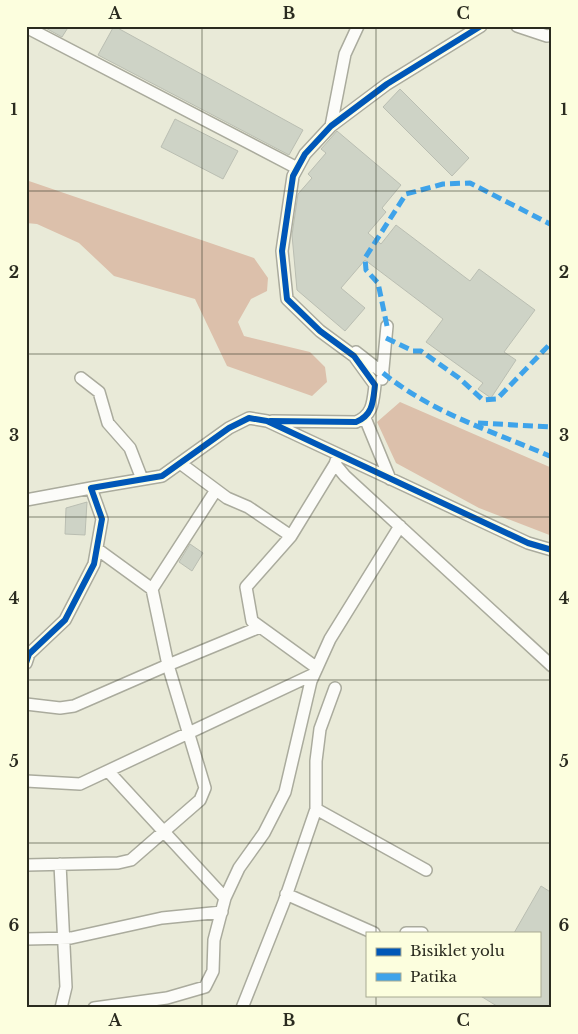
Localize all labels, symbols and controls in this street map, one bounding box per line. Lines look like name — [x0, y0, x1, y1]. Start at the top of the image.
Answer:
text: A — [108, 3, 123, 23]
text: B — [283, 3, 296, 23]
text: C — [456, 3, 470, 23]
text: 1 — [11, 99, 18, 119]
text: 1 — [561, 99, 568, 119]
text: 2 — [9, 262, 19, 282]
text: 2 — [559, 262, 569, 282]
text: 3 — [9, 425, 19, 445]
text: 3 — [559, 425, 569, 445]
text: 4 — [9, 588, 19, 608]
text: 4 — [559, 588, 569, 608]
text: 5 — [9, 751, 19, 771]
text: 5 — [559, 751, 569, 771]
text: 6 — [9, 915, 20, 935]
text: 6 — [559, 915, 570, 935]
legend — [366, 932, 540, 996]
text: Bisiklet yolu — [410, 941, 505, 960]
text: Patika — [410, 967, 457, 986]
text: A — [108, 1010, 123, 1030]
text: B — [283, 1010, 296, 1030]
text: C — [456, 1010, 470, 1030]

